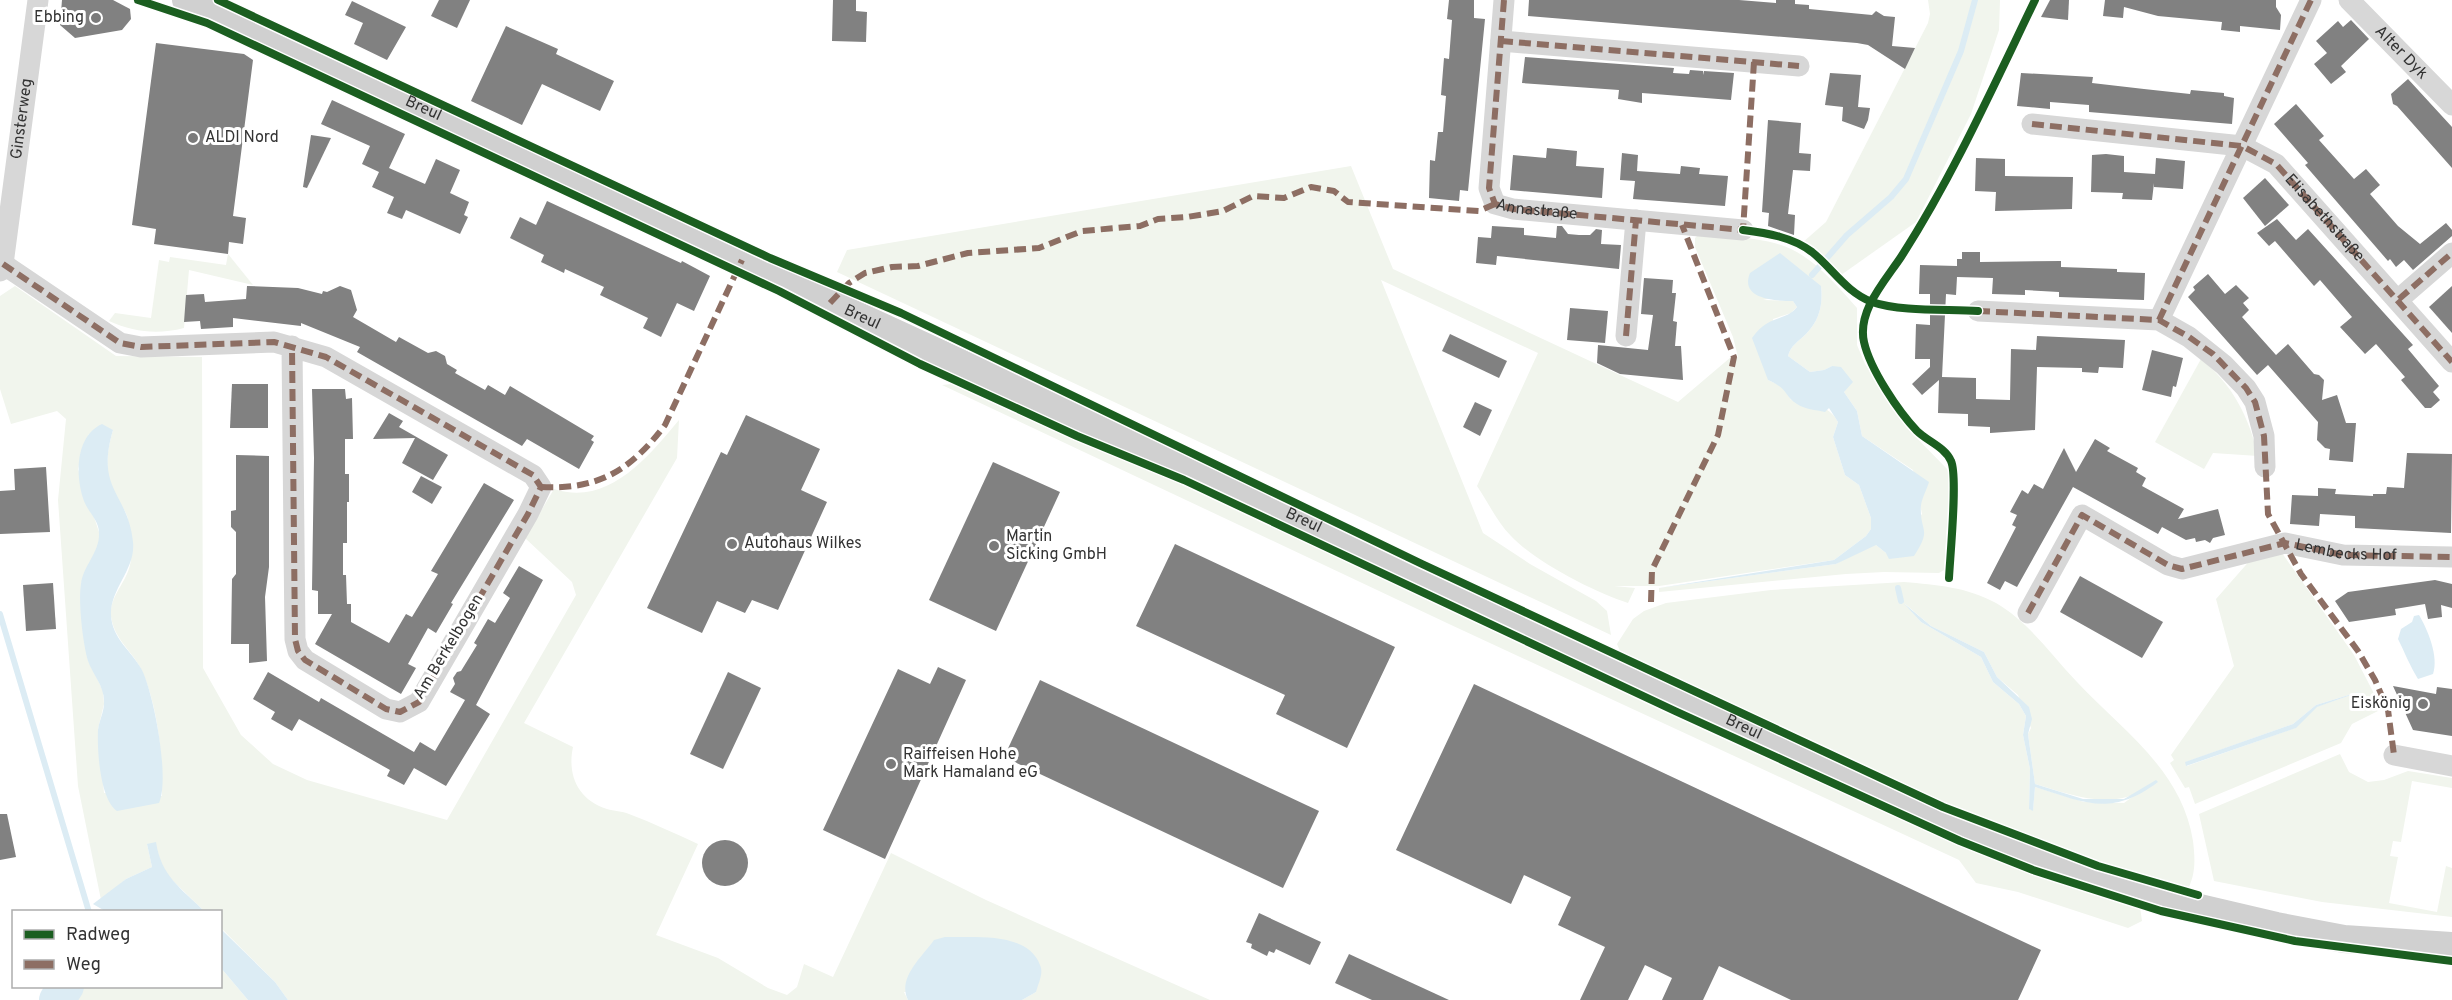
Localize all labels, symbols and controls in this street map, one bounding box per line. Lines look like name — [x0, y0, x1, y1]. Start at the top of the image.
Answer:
place label: Ebbing — [34, 8, 84, 28]
marker: Ebbing — [89, 11, 103, 25]
street label: Alter Dyk — [2370, 22, 2432, 84]
street label: Ginsterweg — [7, 77, 38, 161]
street label: Breul — [402, 92, 445, 126]
place label: ALDI Nord — [205, 128, 279, 148]
marker: ALDI Nord — [186, 131, 200, 145]
street label: Elisabethstraße — [2280, 170, 2368, 266]
street label: Annastraße — [1494, 195, 1578, 225]
street label: Breul — [841, 301, 884, 335]
street label: Breul — [1282, 504, 1325, 538]
place label: Martin Sicking GmbH — [1006, 527, 1107, 565]
place label: Autohaus Wilkes — [744, 534, 862, 554]
street label: Lembecks Hof — [2293, 535, 2398, 566]
marker: Autohaus Wilkes — [725, 537, 739, 551]
marker: Martin Sicking GmbH — [987, 539, 1001, 553]
street label: Am Berkelbogen — [410, 591, 488, 703]
place label: Eiskönig — [2351, 694, 2411, 714]
marker: Eiskönig — [2416, 697, 2430, 711]
street label: Breul — [1722, 710, 1765, 745]
place label: Raiffeisen Hohe Mark Hamaland eG — [903, 745, 1038, 783]
marker: Raiffeisen Hohe Mark Hamaland eG — [884, 757, 898, 771]
legend — [12, 910, 222, 988]
text: Radweg — [66, 924, 130, 947]
text: Weg — [66, 954, 101, 977]

